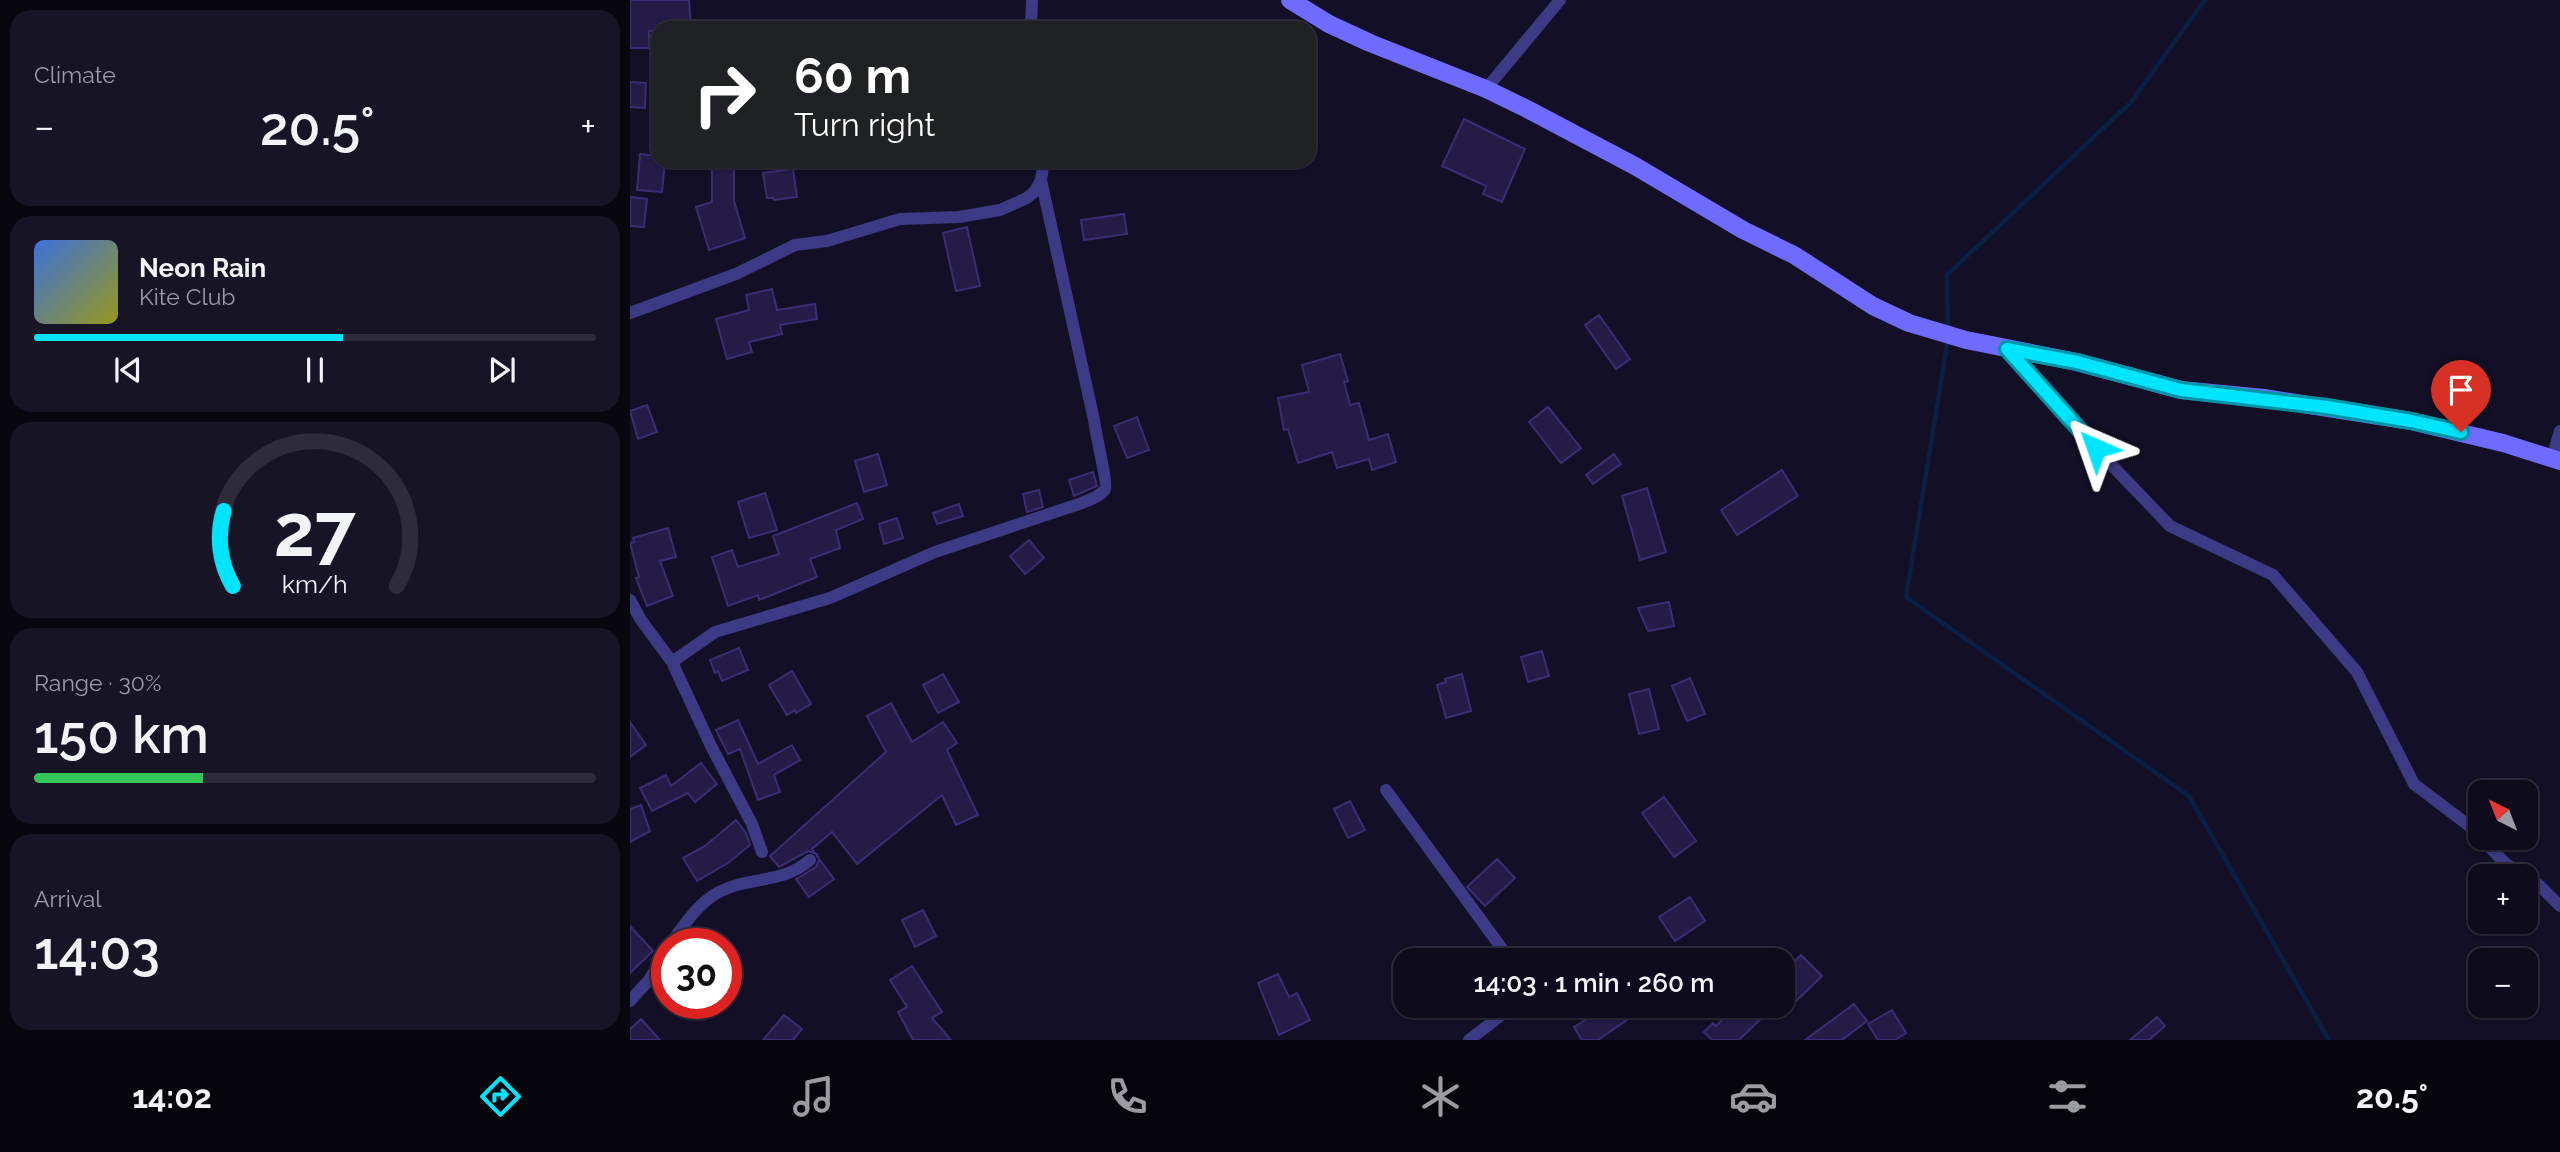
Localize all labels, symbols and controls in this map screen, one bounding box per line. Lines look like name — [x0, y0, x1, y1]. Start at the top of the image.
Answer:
text: 60 m — [794, 47, 911, 104]
icon: right — [679, 49, 770, 140]
text: Climate — [34, 61, 116, 88]
text: 20.5° — [260, 96, 375, 157]
text: − — [34, 104, 54, 149]
text: + — [580, 104, 596, 149]
text: Turn right — [794, 106, 935, 143]
text: Neon Rain — [139, 253, 266, 283]
text: Kite Club — [139, 283, 236, 310]
icon: previous — [109, 351, 147, 389]
icon: pause — [296, 351, 334, 389]
icon: next — [483, 351, 521, 389]
pin — [2431, 360, 2491, 432]
icon: arrive — [2442, 371, 2480, 409]
position arrow — [2059, 411, 2133, 485]
text: 27 — [274, 488, 356, 573]
text: km/h — [282, 569, 348, 599]
text: Range · 30% — [34, 669, 161, 696]
text: 150 km — [34, 704, 209, 765]
north arrow — [2468, 780, 2538, 850]
map controls — [2468, 780, 2538, 1018]
button: + — [2468, 864, 2538, 934]
text: Arrival — [34, 885, 101, 912]
text: 14:03 — [34, 920, 160, 981]
speed limit sign: 30 — [651, 928, 742, 1019]
button: − — [2468, 948, 2538, 1018]
text: 14:03 · 1 min · 260 m — [1474, 968, 1714, 998]
icon: directions — [476, 1072, 525, 1121]
icon: music — [789, 1072, 838, 1121]
icon: phone — [1103, 1072, 1152, 1121]
icon: climate — [1416, 1072, 1465, 1121]
icon: car — [1729, 1072, 1778, 1121]
icon: filters — [2043, 1072, 2092, 1121]
text: 14:02 — [132, 1078, 212, 1115]
text: 20.5° — [2356, 1078, 2428, 1115]

